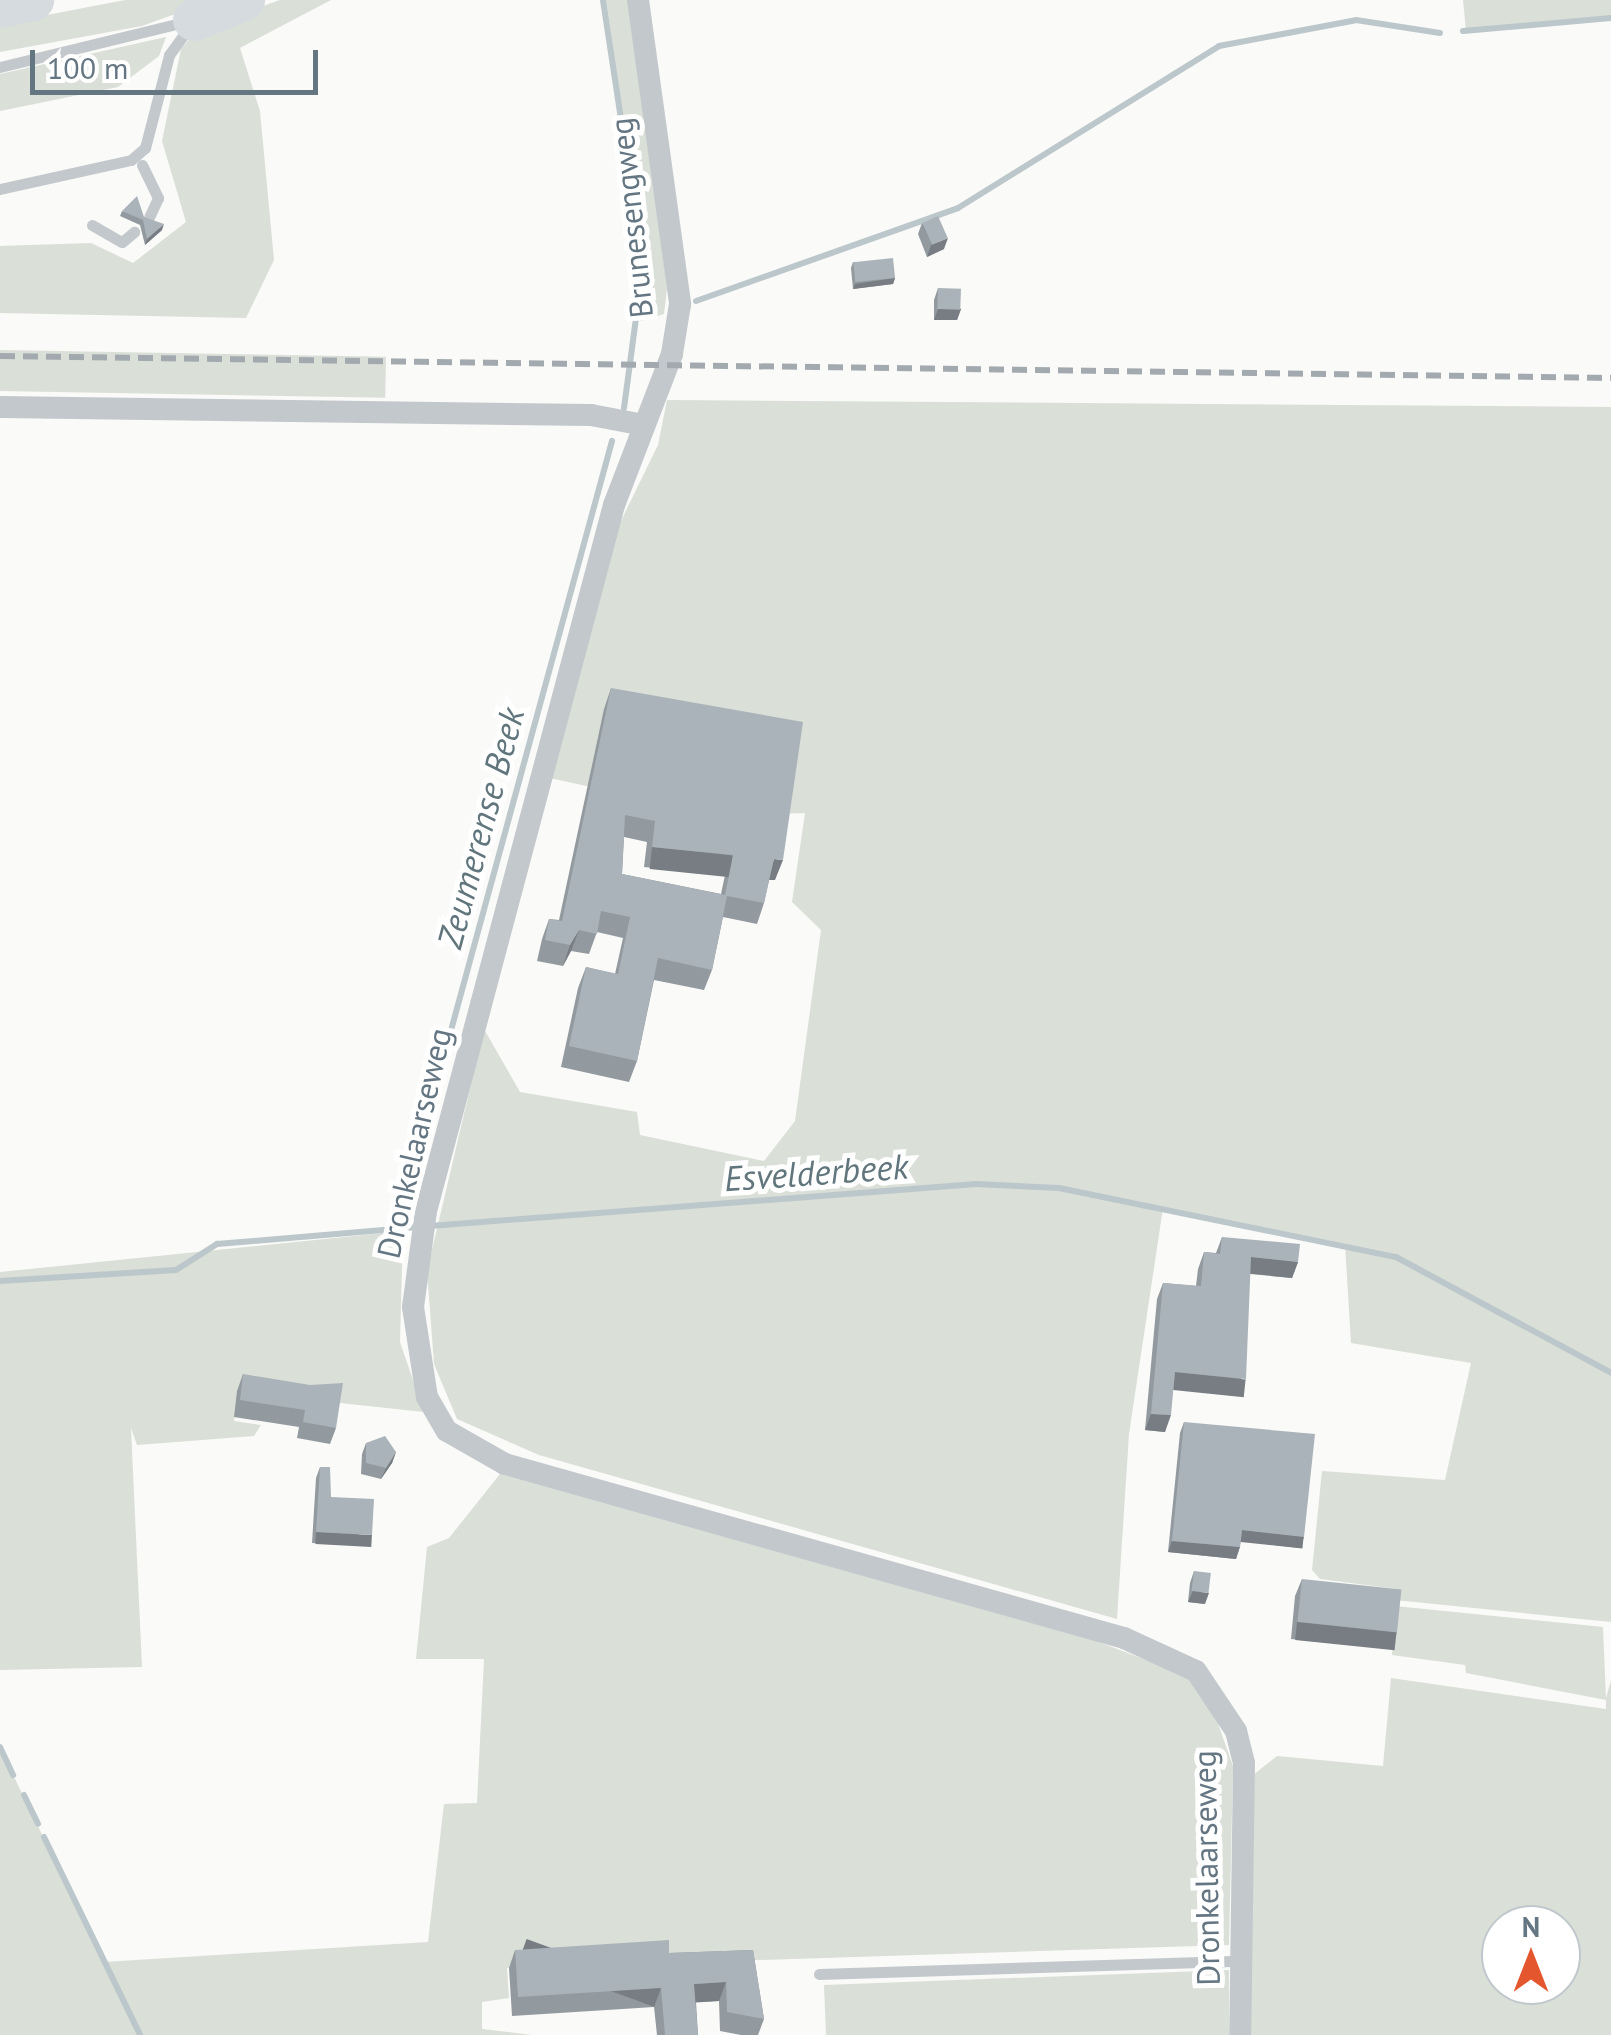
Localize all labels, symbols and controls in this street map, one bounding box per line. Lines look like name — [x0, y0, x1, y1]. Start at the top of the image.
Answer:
scale bar — [35, 30, 322, 92]
text: 100 m — [47, 48, 128, 87]
street label: Brunesengweg — [601, 116, 661, 320]
water label: Zeumerense Beek — [428, 703, 532, 953]
street label: Dronkelaarseweg — [369, 1024, 459, 1262]
water label: Esvelderbeek — [723, 1145, 909, 1199]
street label: Dronkelaarseweg — [1185, 1750, 1227, 1986]
north arrow — [1481, 1905, 1581, 2005]
text: N — [1522, 1908, 1540, 1945]

